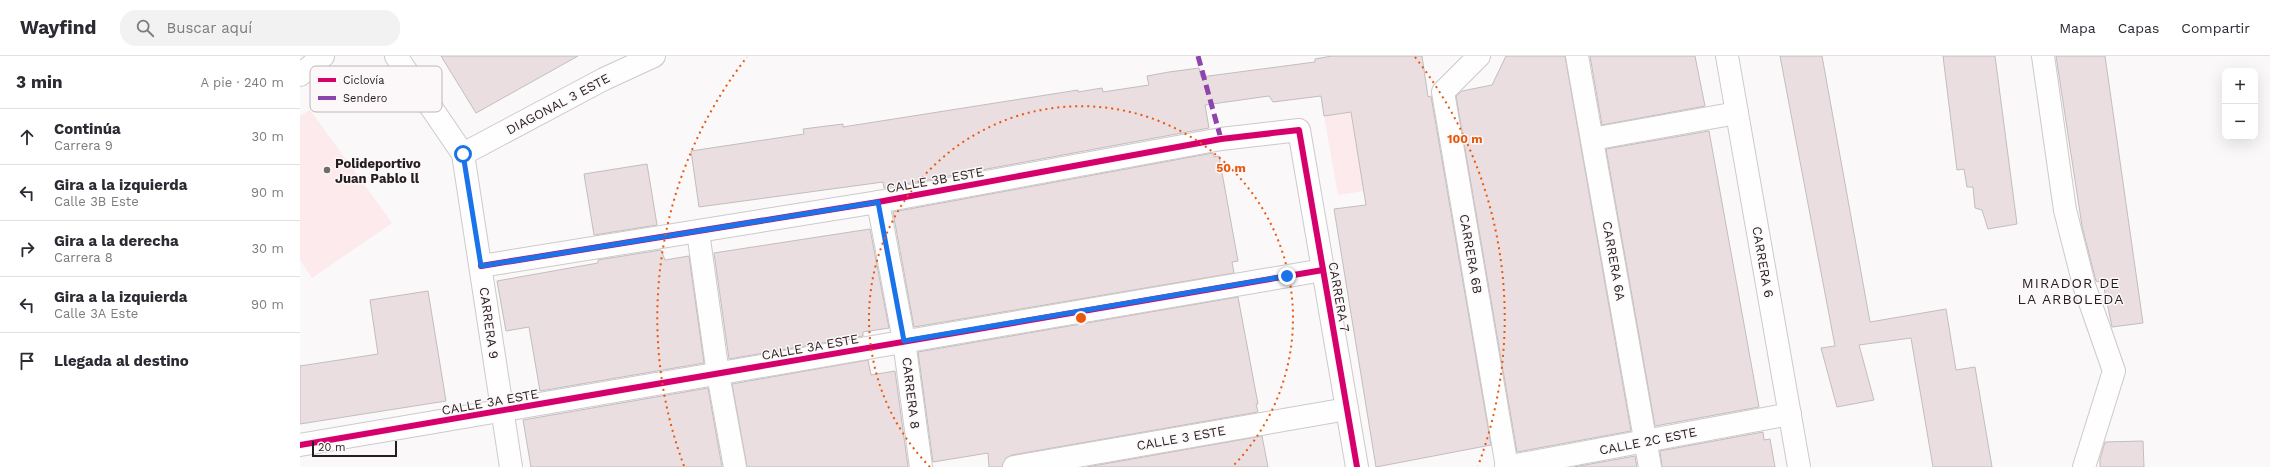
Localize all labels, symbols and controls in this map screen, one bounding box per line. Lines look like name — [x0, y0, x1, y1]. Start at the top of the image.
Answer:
search box — [120, 10, 400, 46]
text: Wayfind — [20, 16, 96, 39]
icon: search — [134, 17, 156, 39]
text: Buscar aquí — [166, 19, 252, 37]
text: Mapa — [2059, 20, 2096, 36]
text: Capas — [2118, 20, 2159, 36]
text: Compartir — [2181, 20, 2250, 36]
legend — [310, 66, 442, 112]
map controls — [2222, 68, 2258, 140]
button: + — [2222, 68, 2258, 104]
street label: DIAGONAL 3 ESTE — [504, 70, 612, 138]
text: 3 min — [16, 72, 62, 92]
text: Ciclovía — [343, 74, 384, 87]
text: A pie · 240 m — [201, 75, 284, 90]
text: Sendero — [343, 92, 387, 105]
button: − — [2222, 104, 2258, 140]
text: Continúa — [54, 120, 121, 138]
icon: ahead — [16, 126, 38, 148]
text: 30 m — [252, 129, 284, 144]
text: 100 m — [1447, 132, 1483, 146]
text: Carrera 9 — [54, 138, 113, 153]
route start — [454, 145, 472, 163]
place label: Polideportivo Juan Pablo ll — [335, 156, 421, 186]
text: 50 m — [1216, 161, 1246, 175]
street label: CALLE 3B ESTE — [885, 164, 985, 196]
marker: Polideportivo Juan Pablo ll — [322, 165, 332, 175]
text: Gira a la izquierda — [54, 176, 187, 194]
icon: left — [16, 182, 38, 204]
text: 90 m — [251, 185, 284, 200]
text: Calle 3B Este — [54, 194, 139, 209]
street label: CARRERA 6B — [1457, 213, 1485, 295]
street label: CARRERA 6A — [1600, 220, 1628, 302]
street label: CARRERA 6 — [1749, 225, 1777, 299]
text: Gira a la derecha — [54, 232, 179, 250]
icon: right — [16, 238, 38, 260]
text: 30 m — [252, 241, 284, 256]
text: Carrera 8 — [54, 250, 113, 265]
street label: CARRERA 7 — [1325, 261, 1353, 333]
route end — [1278, 267, 1296, 285]
district label: MIRADOR DE LA ARBOLEDA — [2018, 275, 2124, 307]
street label: CARRERA 9 — [477, 286, 501, 360]
text: Gira a la izquierda — [54, 288, 187, 306]
icon: left — [16, 294, 38, 316]
text: 90 m — [251, 297, 284, 312]
text: Calle 3A Este — [54, 306, 138, 321]
centre of rings — [1074, 311, 1088, 325]
street label: CALLE 3A ESTE — [760, 331, 860, 363]
icon: arrive — [16, 350, 38, 372]
text: Llegada al destino — [54, 352, 189, 370]
street label: CARRERA 8 — [899, 356, 923, 430]
street label: CALLE 3A ESTE — [440, 386, 540, 418]
street label: CALLE 3 ESTE — [1135, 423, 1227, 453]
street label: CALLE 2C ESTE — [1598, 424, 1698, 458]
scale bar — [312, 439, 397, 458]
text: 20 m — [318, 441, 346, 454]

